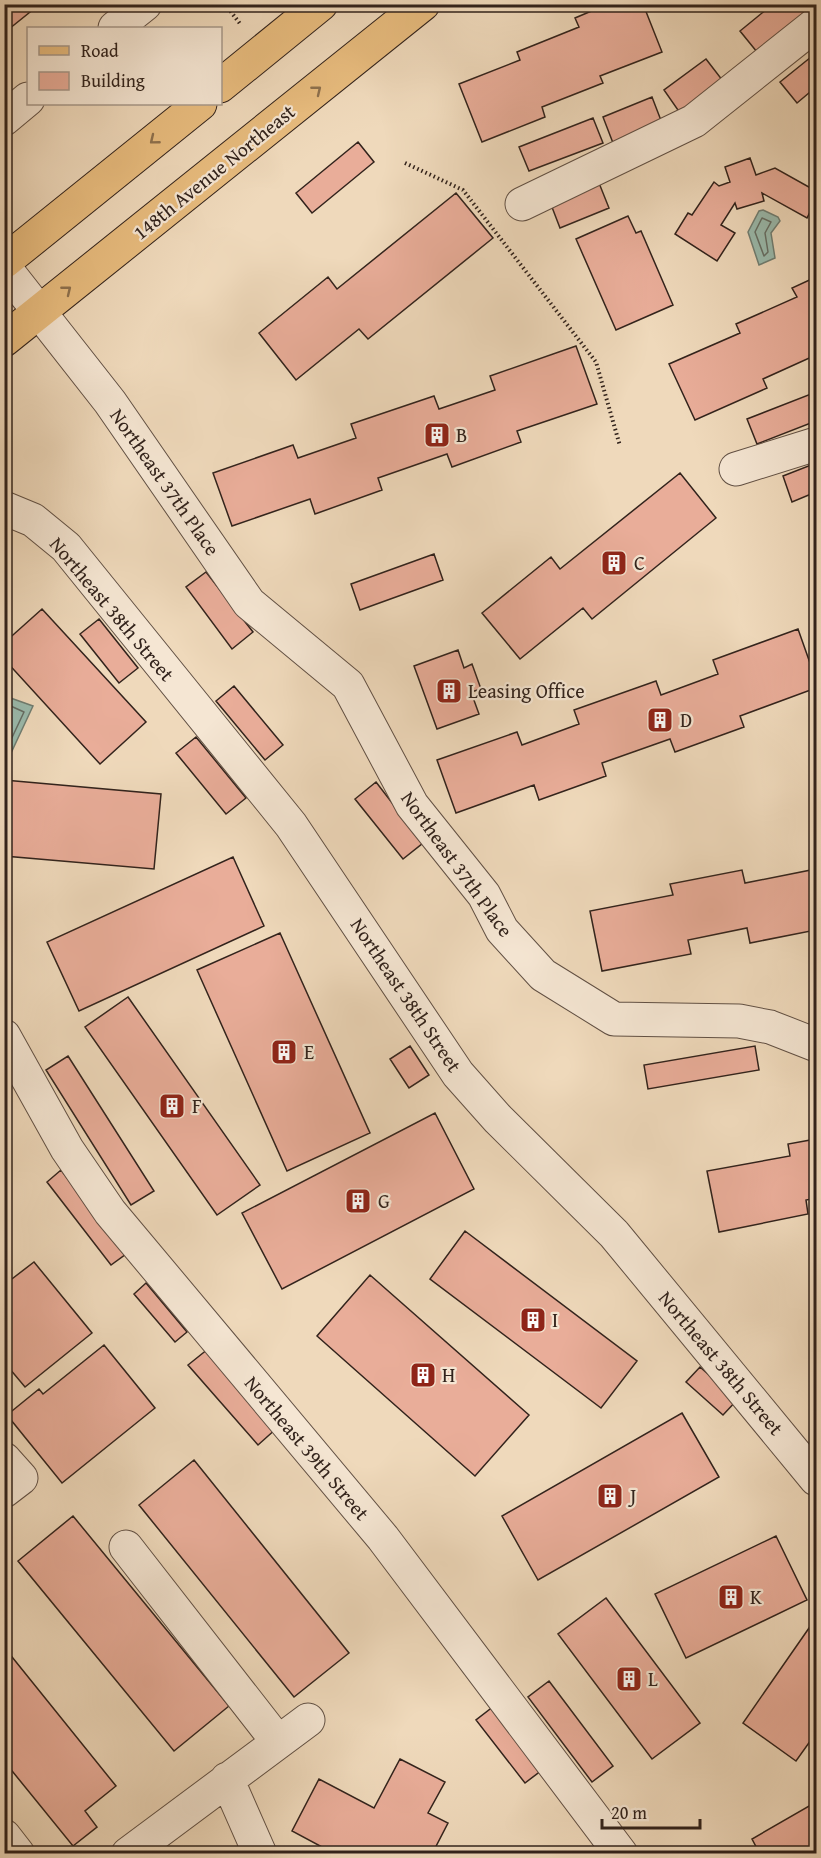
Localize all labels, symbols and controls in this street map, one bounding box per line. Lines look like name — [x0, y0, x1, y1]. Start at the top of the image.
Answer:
legend — [27, 27, 222, 105]
text: Road — [81, 37, 119, 64]
text: Building — [81, 67, 145, 94]
one-way arrow — [310, 86, 321, 97]
street label: 148th Avenue Northeast — [126, 97, 301, 246]
one-way arrow — [150, 133, 161, 144]
one-way arrow — [60, 287, 71, 298]
street label: Northeast 37th Place — [104, 402, 227, 561]
building icon: B — [422, 420, 452, 450]
place label: B — [456, 420, 467, 449]
street label: Northeast 38th Street — [43, 530, 182, 687]
building icon: C — [599, 548, 629, 578]
place label: C — [634, 548, 645, 577]
building icon: Leasing Office — [434, 676, 464, 706]
place label: Leasing Office — [468, 676, 585, 705]
building icon: D — [645, 705, 675, 735]
place label: D — [680, 705, 692, 734]
street label: Northeast 37th Place — [395, 785, 520, 943]
street label: Northeast 38th Street — [344, 912, 469, 1078]
building icon: E — [269, 1037, 299, 1067]
place label: E — [304, 1037, 314, 1066]
building icon: F — [157, 1091, 187, 1121]
place label: F — [192, 1091, 202, 1120]
building icon: G — [343, 1186, 373, 1216]
place label: G — [378, 1186, 390, 1215]
street label: Northeast 38th Street — [652, 1284, 791, 1441]
building icon: I — [518, 1305, 548, 1335]
place label: I — [552, 1305, 558, 1334]
building icon: H — [408, 1360, 438, 1390]
place label: H — [442, 1360, 455, 1389]
street label: Northeast 39th Street — [238, 1369, 377, 1526]
building icon: J — [595, 1481, 625, 1511]
place label: J — [627, 1481, 636, 1510]
building icon: K — [716, 1582, 746, 1612]
place label: K — [750, 1582, 762, 1611]
building icon: L — [614, 1664, 644, 1694]
place label: L — [648, 1664, 658, 1693]
scale bar — [602, 1792, 700, 1830]
text: 20 m — [611, 1799, 647, 1826]

